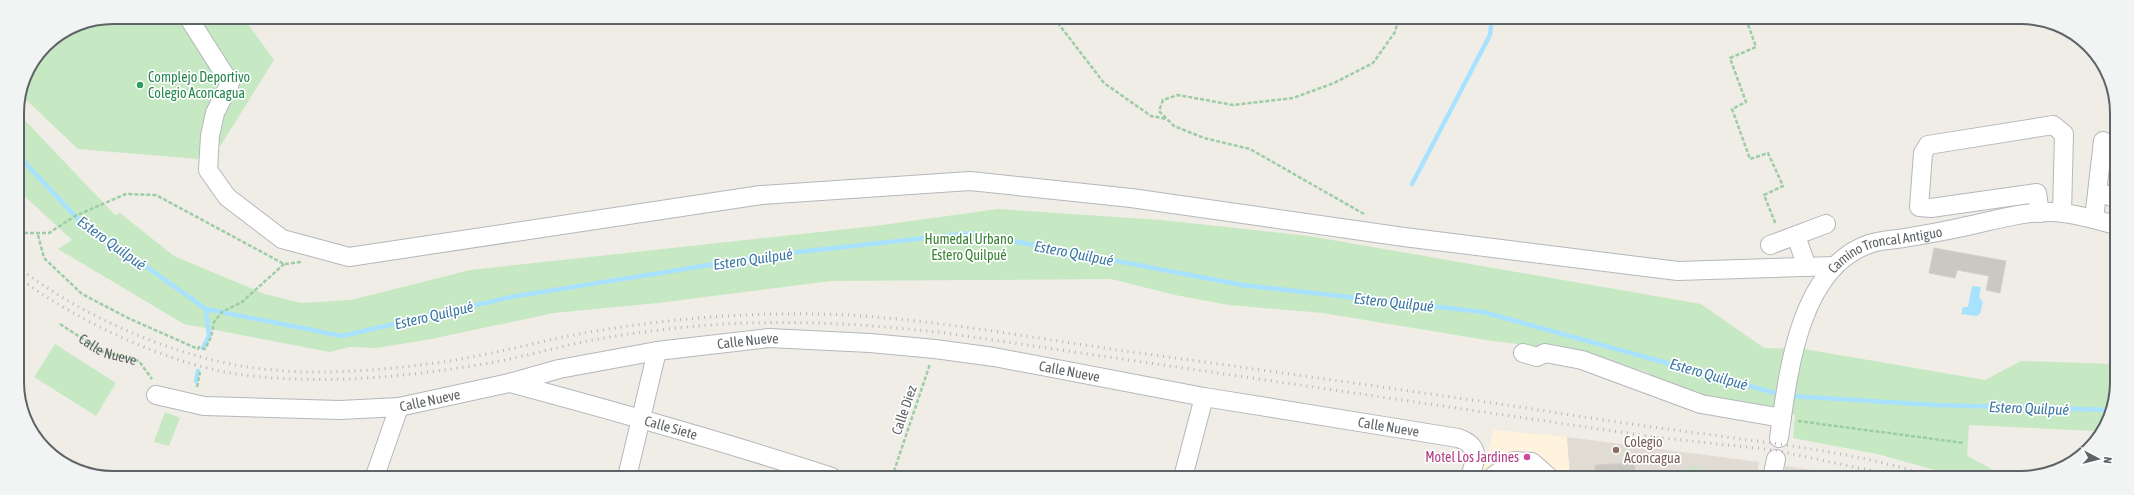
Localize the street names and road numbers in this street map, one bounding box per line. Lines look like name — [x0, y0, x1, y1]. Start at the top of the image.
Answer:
street label: Camino Troncal Antiguo — [1824, 223, 1944, 276]
street label: Calle Nueve — [76, 330, 138, 368]
street label: Calle Nueve — [716, 330, 779, 352]
street label: Calle Nueve — [1038, 358, 1101, 385]
street label: Calle Diez — [888, 383, 920, 437]
street label: Calle Nueve — [398, 386, 462, 415]
street label: Calle Siete — [643, 412, 699, 443]
street label: Calle Nueve — [1357, 414, 1420, 440]

